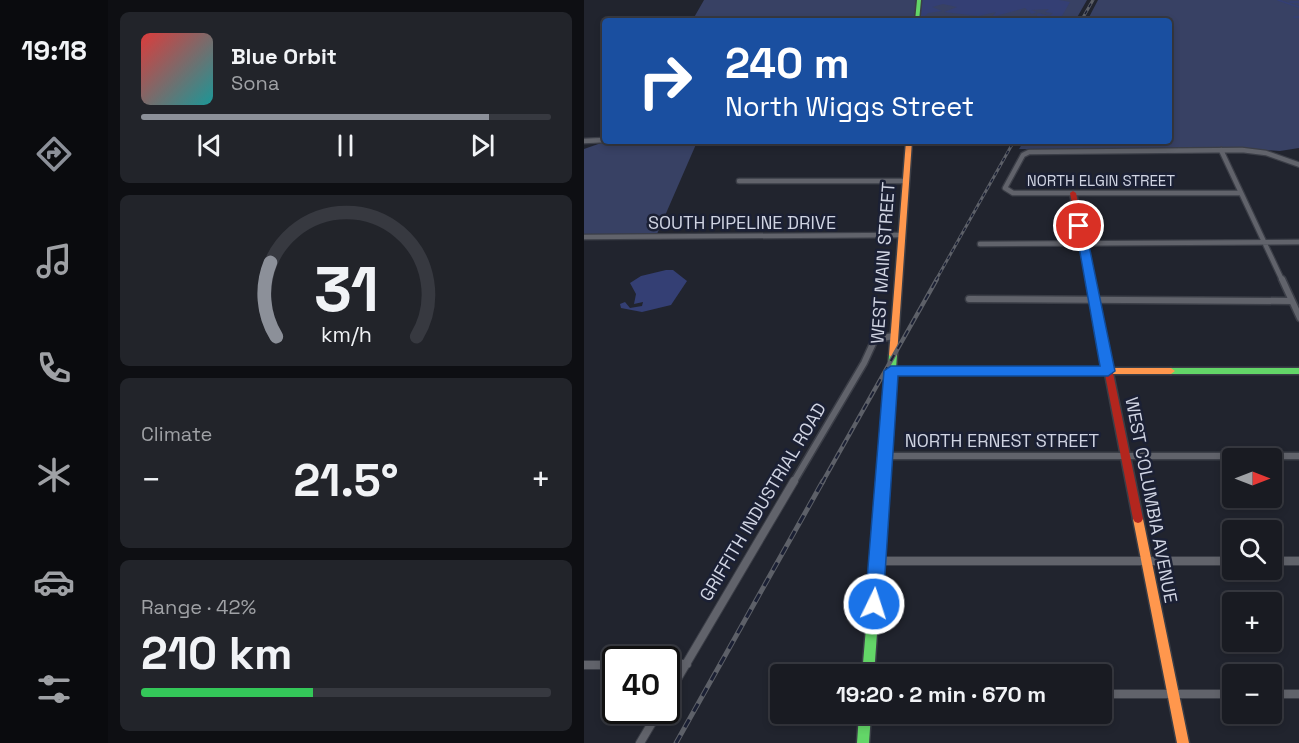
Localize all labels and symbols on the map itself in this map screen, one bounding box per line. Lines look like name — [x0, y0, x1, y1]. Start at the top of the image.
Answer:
street label: NORTH ELGIN STREET — [1027, 171, 1175, 190]
street label: WEST MAIN STREET — [865, 181, 900, 345]
pin — [1053, 200, 1104, 251]
street label: SOUTH PIPELINE DRIVE — [648, 211, 836, 234]
street label: WEST COLUMBIA AVENUE — [1120, 395, 1183, 605]
street label: GRIFFITH INDUSTRIAL ROAD — [694, 398, 831, 605]
street label: NORTH ERNEST STREET — [905, 429, 1100, 452]
north arrow — [1222, 448, 1282, 508]
position arrow — [842, 572, 906, 636]
speed limit sign: 40 — [602, 646, 680, 724]

